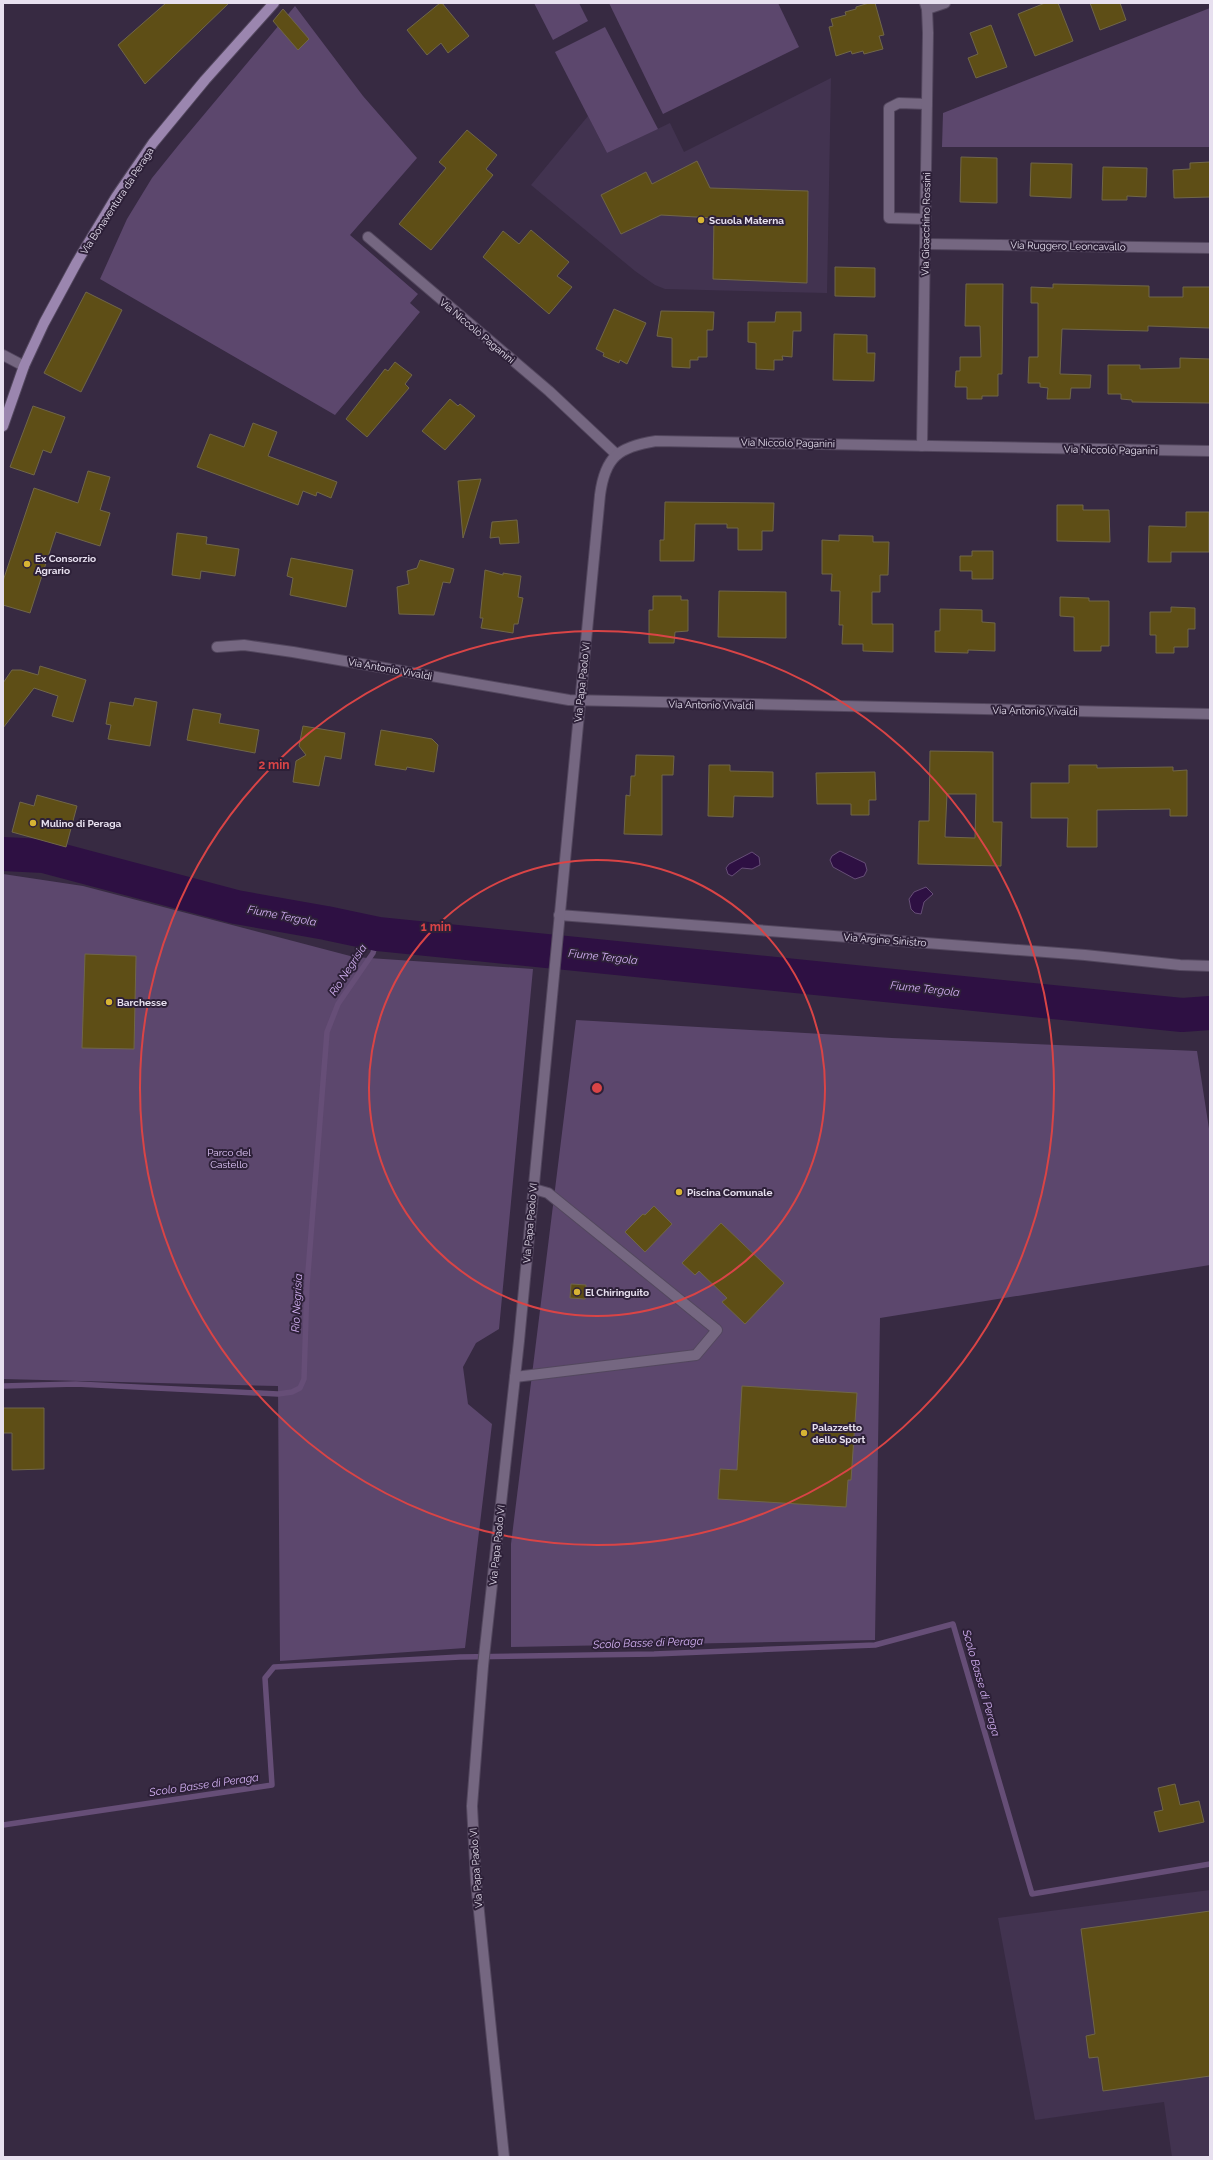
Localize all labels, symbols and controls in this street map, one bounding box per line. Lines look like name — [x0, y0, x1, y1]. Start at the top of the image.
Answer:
street label: Via Bonaventura da Peraga — [78, 146, 156, 256]
street label: Via Gioacchino Rossini — [920, 172, 932, 276]
marker: Scuola Materna — [696, 215, 706, 225]
place label: Scuola Materna — [709, 215, 784, 226]
street label: Via Ruggero Leoncavallo — [1010, 239, 1126, 253]
street label: Via Niccolò Paganini — [437, 297, 517, 365]
street label: Via Niccolò Paganini — [741, 437, 835, 449]
street label: Via Niccolò Paganini — [1064, 444, 1158, 456]
place label: Ex Consorzio Agrario — [35, 553, 96, 576]
marker: Ex Consorzio Agrario — [22, 559, 32, 569]
street label: Via Papa Paolo VI — [572, 641, 592, 723]
street label: Via Antonio Vivaldi — [347, 656, 433, 682]
street label: Via Antonio Vivaldi — [668, 699, 754, 711]
street label: Via Antonio Vivaldi — [992, 705, 1078, 717]
text: 2 min — [258, 758, 290, 772]
marker: Mulino di Peraga — [28, 818, 38, 828]
place label: Mulino di Peraga — [41, 818, 121, 829]
water label: Fiume Tergola — [246, 903, 318, 929]
text: 1 min — [421, 920, 451, 934]
street label: Via Argine Sinistro — [843, 932, 927, 948]
water label: Rio Negrisia — [327, 941, 370, 998]
water label: Fiume Tergola — [568, 947, 639, 967]
water label: Fiume Tergola — [890, 979, 961, 999]
marker: Barchesse — [104, 997, 114, 1007]
place label: Barchesse — [117, 997, 167, 1008]
centre of rings — [590, 1081, 604, 1095]
park label: Parco del Castello — [207, 1147, 251, 1170]
street label: Via Papa Paolo VI — [521, 1182, 539, 1264]
marker: Piscina Comunale — [674, 1187, 684, 1197]
place label: Piscina Comunale — [687, 1187, 772, 1198]
water label: Rio Negrisia — [289, 1273, 305, 1333]
marker: El Chiringuito — [572, 1287, 582, 1297]
place label: El Chiringuito — [585, 1287, 649, 1298]
place label: Palazzetto dello Sport — [812, 1422, 866, 1445]
marker: Palazzetto dello Sport — [799, 1428, 809, 1438]
street label: Via Papa Paolo VI — [487, 1504, 507, 1586]
water label: Scolo Basse di Peraga — [959, 1627, 1003, 1738]
water label: Scolo Basse di Peraga — [592, 1635, 704, 1651]
water label: Scolo Basse di Peraga — [147, 1771, 260, 1799]
street label: Via Papa Paolo VI — [468, 1827, 484, 1909]

